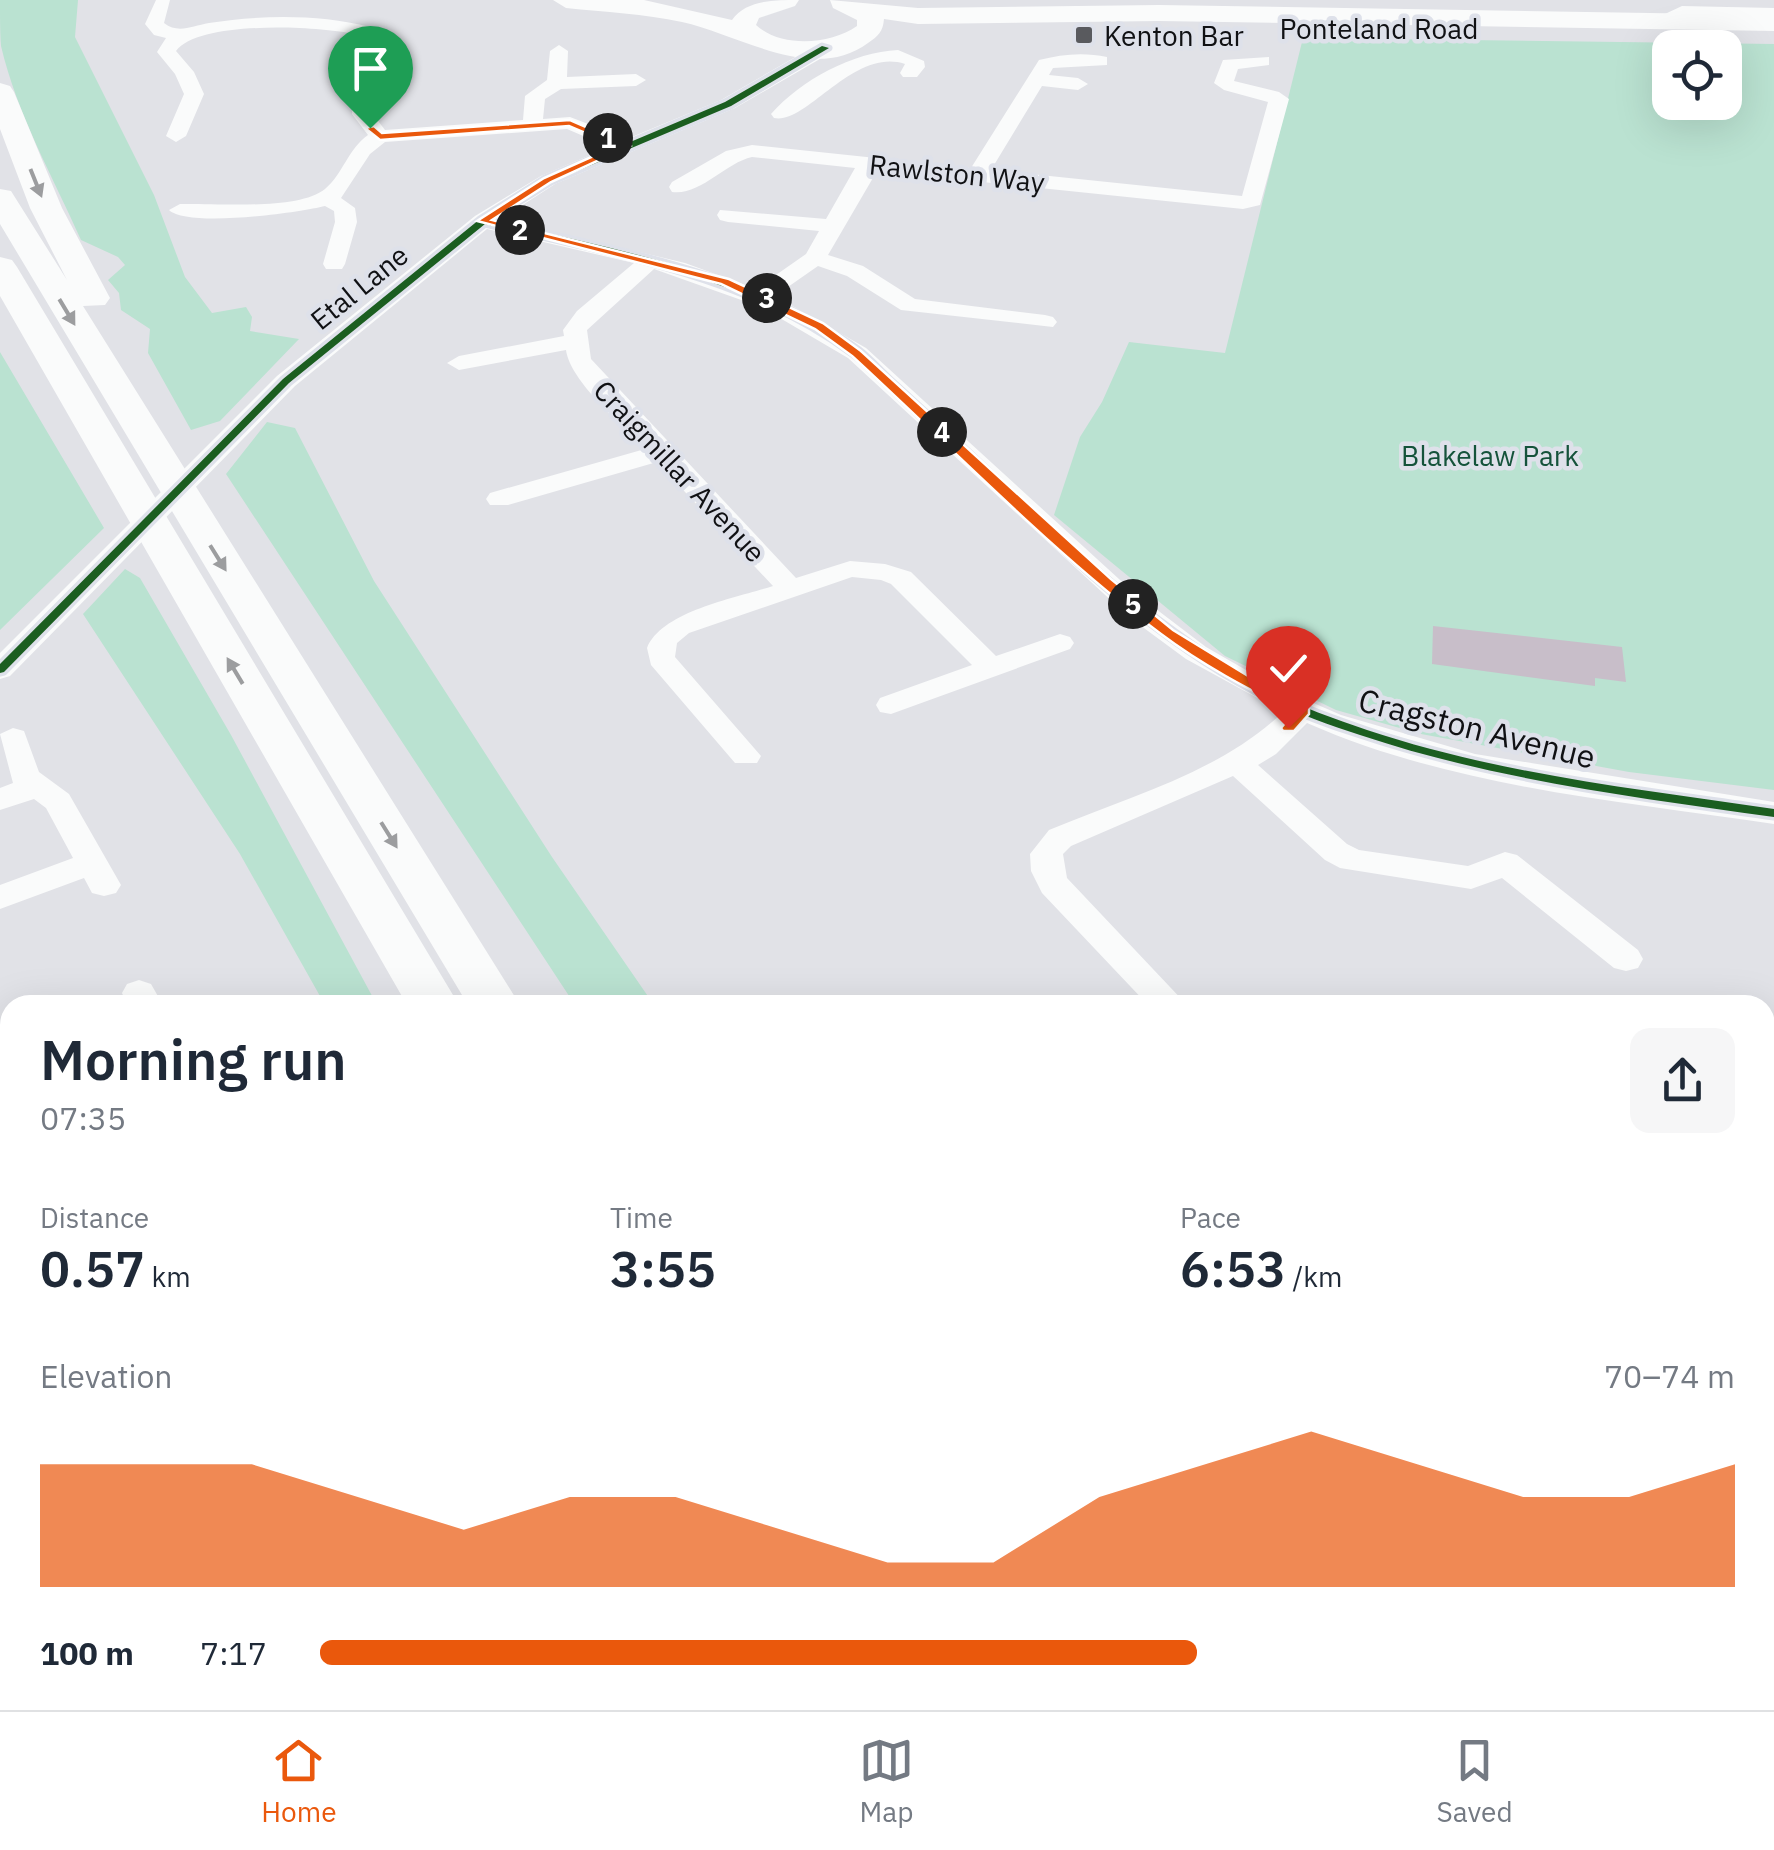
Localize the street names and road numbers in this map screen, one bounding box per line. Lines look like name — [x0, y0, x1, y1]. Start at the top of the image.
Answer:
street label: Ponteland Road — [1280, 10, 1478, 47]
street label: Rawlston Way — [867, 145, 1047, 201]
street label: Etal Lane — [302, 236, 416, 338]
street label: Craigmillar Avenue — [586, 372, 774, 570]
street label: Cragston Avenue — [1354, 678, 1600, 778]

